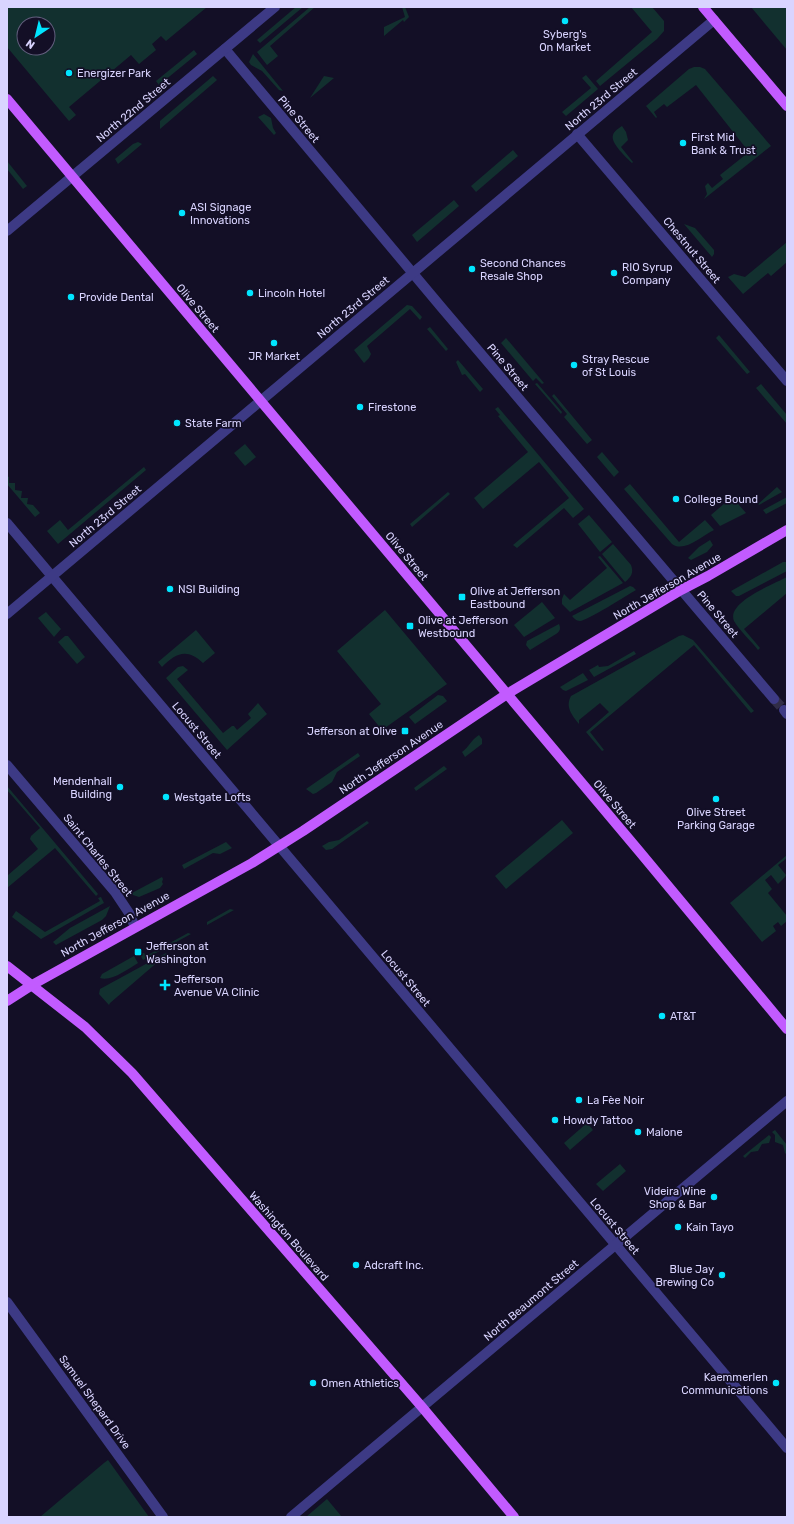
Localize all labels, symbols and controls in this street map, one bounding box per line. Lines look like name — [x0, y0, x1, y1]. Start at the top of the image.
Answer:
north arrow — [16, 16, 56, 56]
marker: Syberg's On Market — [560, 16, 570, 26]
place label: Syberg's On Market — [539, 28, 592, 54]
text: N — [24, 36, 38, 51]
street label: North 23rd Street — [563, 65, 641, 133]
place label: Energizer Park — [77, 67, 151, 80]
marker: Energizer Park — [64, 68, 74, 78]
street label: North 22nd Street — [94, 75, 173, 145]
street label: Pine Street — [275, 93, 322, 146]
place label: First Mid Bank & Trust — [691, 131, 756, 157]
marker: First Mid Bank & Trust — [678, 138, 688, 148]
place label: ASI Signage Innovations — [190, 201, 251, 227]
marker: ASI Signage Innovations — [177, 208, 187, 218]
street label: Chestnut Street — [660, 215, 723, 287]
place label: Second Chances Resale Shop — [480, 257, 566, 283]
place label: RIO Syrup Company — [622, 261, 673, 287]
marker: Second Chances Resale Shop — [467, 264, 477, 274]
marker: RIO Syrup Company — [609, 268, 619, 278]
street label: North 23rd Street — [315, 273, 393, 341]
street label: Olive Street — [174, 281, 222, 336]
place label: Lincoln Hotel — [258, 287, 325, 300]
marker: Lincoln Hotel — [245, 288, 255, 298]
place label: Provide Dental — [79, 291, 154, 304]
marker: Provide Dental — [66, 292, 76, 302]
marker: JR Market — [269, 338, 279, 348]
street label: Pine Street — [484, 341, 531, 394]
place label: JR Market — [248, 350, 301, 363]
place label: Stray Rescue of St Louis — [582, 353, 649, 379]
marker: Stray Rescue of St Louis — [569, 360, 579, 370]
place label: Firestone — [368, 401, 416, 414]
marker: Firestone — [355, 402, 365, 412]
place label: State Farm — [185, 417, 242, 430]
marker: State Farm — [172, 418, 182, 428]
street label: North 23rd Street — [67, 482, 145, 550]
place label: College Bound — [684, 493, 758, 506]
marker: College Bound — [671, 494, 681, 504]
street label: Olive Street — [383, 529, 431, 584]
street label: North Jefferson Avenue — [611, 550, 723, 623]
place label: NSI Building — [178, 583, 240, 596]
marker: NSI Building — [165, 584, 175, 594]
place label: Olive at Jefferson Eastbound — [470, 585, 560, 611]
street label: Pine Street — [694, 588, 741, 641]
marker: Olive at Jefferson Eastbound — [457, 592, 467, 602]
place label: Olive at Jefferson Westbound — [418, 614, 508, 640]
marker: Olive at Jefferson Westbound — [405, 621, 415, 631]
street label: Locust Street — [169, 700, 224, 762]
street label: North Jefferson Avenue — [337, 718, 446, 797]
place label: Jefferson at Olive — [307, 725, 397, 738]
marker: Jefferson at Olive — [400, 726, 410, 736]
place label: Mendenhall Building — [53, 775, 112, 801]
street label: Olive Street — [591, 777, 639, 832]
marker: Mendenhall Building — [115, 782, 125, 792]
place label: Westgate Lofts — [174, 791, 251, 804]
marker: Westgate Lofts — [161, 792, 171, 802]
marker: Olive Street Parking Garage — [711, 794, 721, 804]
place label: Olive Street Parking Garage — [677, 806, 755, 832]
street label: Saint Charles Street — [60, 811, 135, 900]
street label: North Jefferson Avenue — [59, 889, 172, 960]
place label: Jefferson at Washington — [146, 940, 209, 966]
marker: Jefferson at Washington — [133, 947, 143, 957]
street label: Locust Street — [378, 948, 433, 1010]
place label: Jefferson Avenue VA Clinic — [174, 973, 259, 999]
marker: Jefferson Avenue VA Clinic — [159, 979, 171, 991]
place label: AT&T — [670, 1010, 697, 1023]
marker: AT&T — [657, 1011, 667, 1021]
place label: La Fèe Noir — [587, 1094, 645, 1107]
marker: La Fèe Noir — [574, 1095, 584, 1105]
place label: Howdy Tattoo — [563, 1114, 633, 1127]
marker: Howdy Tattoo — [550, 1115, 560, 1125]
place label: Malone — [646, 1126, 683, 1139]
marker: Malone — [633, 1127, 643, 1137]
place label: Videira Wine Shop & Bar — [644, 1185, 707, 1211]
street label: Washington Boulevard — [246, 1189, 331, 1284]
marker: Videira Wine Shop & Bar — [709, 1192, 719, 1202]
street label: Locust Street — [587, 1196, 642, 1258]
place label: Kain Tayo — [686, 1221, 734, 1234]
marker: Kain Tayo — [673, 1222, 683, 1232]
street label: North Beaumont Street — [481, 1257, 582, 1344]
place label: Adcraft Inc. — [364, 1259, 424, 1272]
marker: Adcraft Inc. — [351, 1260, 361, 1270]
place label: Blue Jay Brewing Co — [656, 1263, 714, 1289]
marker: Blue Jay Brewing Co — [717, 1270, 727, 1280]
street label: Samuel Shepard Drive — [56, 1353, 133, 1452]
place label: Kaemmerlen Communications — [681, 1371, 768, 1397]
place label: Omen Athletics — [321, 1377, 399, 1390]
marker: Omen Athletics — [308, 1378, 318, 1388]
marker: Kaemmerlen Communications — [771, 1378, 781, 1388]

